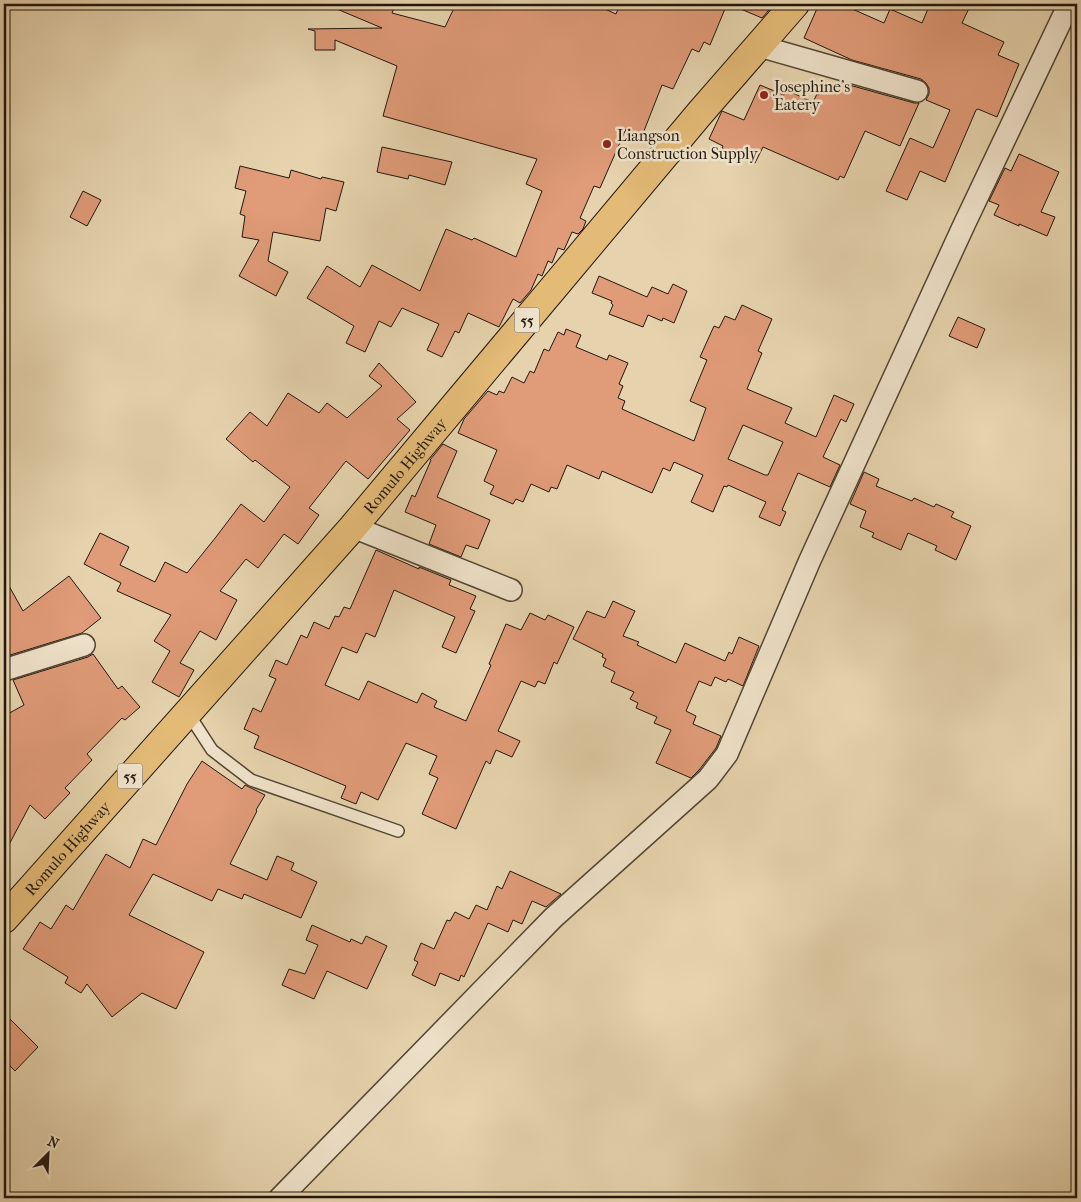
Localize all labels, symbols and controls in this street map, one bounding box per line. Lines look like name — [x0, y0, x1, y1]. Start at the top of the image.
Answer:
place label: Josephine's Eatery — [772, 77, 850, 114]
marker: Josephine's Eatery — [758, 89, 770, 101]
place label: Liangson Construction Supply — [617, 126, 758, 163]
marker: Liangson Construction Supply — [601, 138, 613, 150]
road number: 55 — [514, 308, 540, 332]
street label: Romulo Highway — [359, 413, 450, 517]
road number: 55 — [118, 764, 142, 788]
street label: Romulo Highway — [20, 797, 114, 899]
north arrow — [22, 1130, 72, 1180]
text: N — [45, 1133, 62, 1153]

